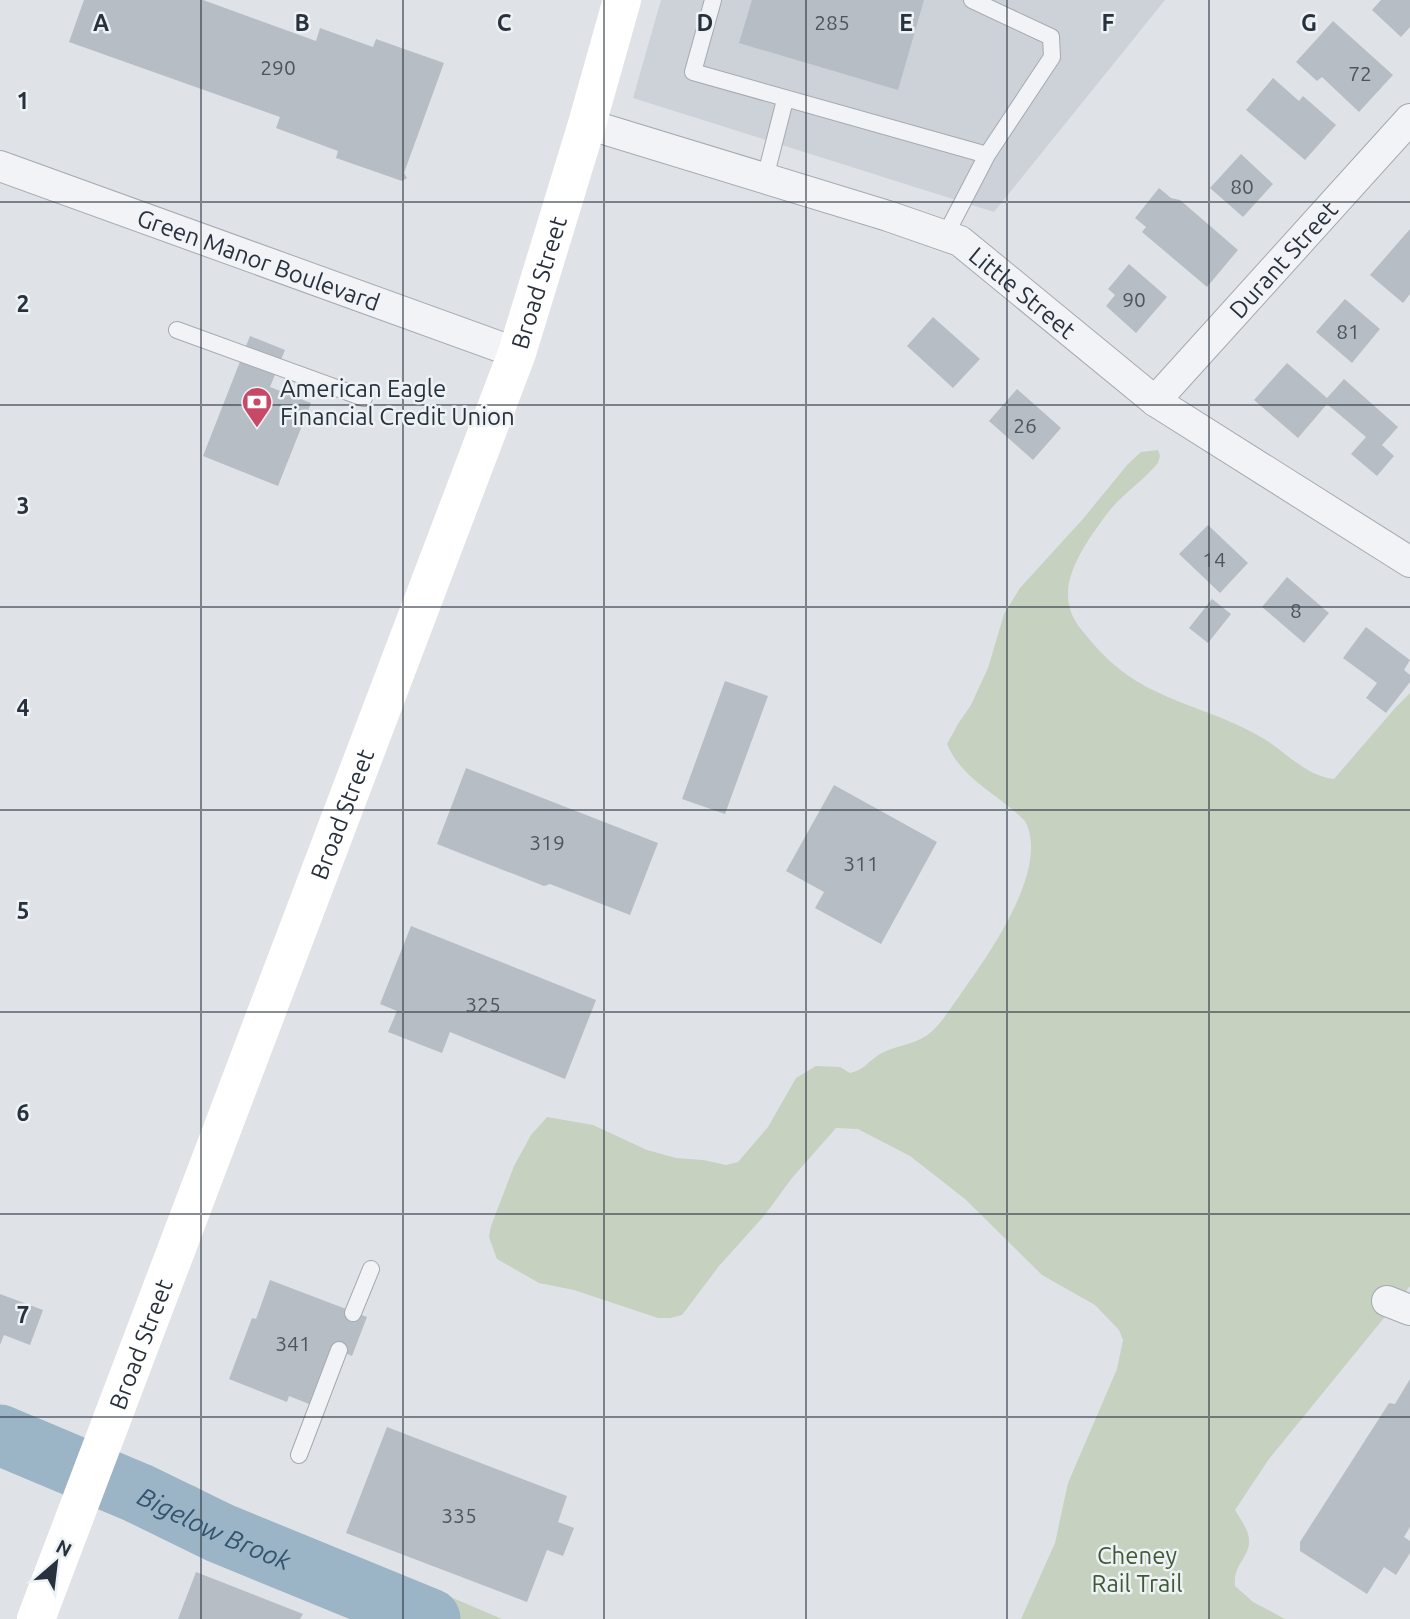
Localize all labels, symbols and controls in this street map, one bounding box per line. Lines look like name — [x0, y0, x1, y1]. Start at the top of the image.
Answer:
text: A — [93, 10, 109, 35]
text: B — [294, 10, 310, 35]
text: C — [497, 10, 512, 35]
text: D — [697, 10, 713, 35]
house number: 285 — [814, 10, 850, 34]
text: E — [899, 10, 913, 35]
text: F — [1102, 10, 1115, 35]
text: G — [1301, 10, 1317, 35]
house number: 290 — [260, 55, 296, 79]
house number: 72 — [1348, 61, 1372, 85]
text: 1 — [17, 88, 29, 113]
house number: 80 — [1230, 174, 1254, 198]
street label: Durant Street — [1224, 195, 1343, 323]
street label: Green Manor Boulevard — [134, 203, 384, 316]
street label: Broad Street — [506, 212, 572, 352]
street label: Little Street — [964, 241, 1082, 344]
house number: 90 — [1122, 287, 1146, 311]
text: 2 — [17, 291, 29, 316]
house number: 81 — [1336, 319, 1360, 343]
place label: American Eagle Financial Credit Union — [280, 375, 515, 430]
bank icon: American Eagle Financial Credit Union — [240, 385, 274, 429]
house number: 26 — [1013, 413, 1037, 437]
text: 3 — [17, 493, 29, 518]
house number: 14 — [1202, 547, 1226, 571]
house number: 8 — [1290, 598, 1302, 622]
text: 4 — [17, 695, 30, 720]
street label: Broad Street — [305, 745, 379, 883]
house number: 319 — [529, 830, 565, 854]
house number: 311 — [843, 851, 879, 875]
text: 5 — [17, 898, 29, 923]
house number: 325 — [465, 992, 501, 1016]
text: 6 — [17, 1100, 30, 1125]
street label: Broad Street — [103, 1275, 178, 1413]
text: 7 — [17, 1302, 29, 1327]
house number: 341 — [275, 1331, 311, 1355]
water label: Bigelow Brook — [133, 1481, 296, 1575]
house number: 335 — [441, 1503, 477, 1527]
north arrow — [21, 1528, 91, 1598]
text: N — [53, 1535, 75, 1561]
park label: Cheney Rail Trail — [1092, 1542, 1182, 1597]

